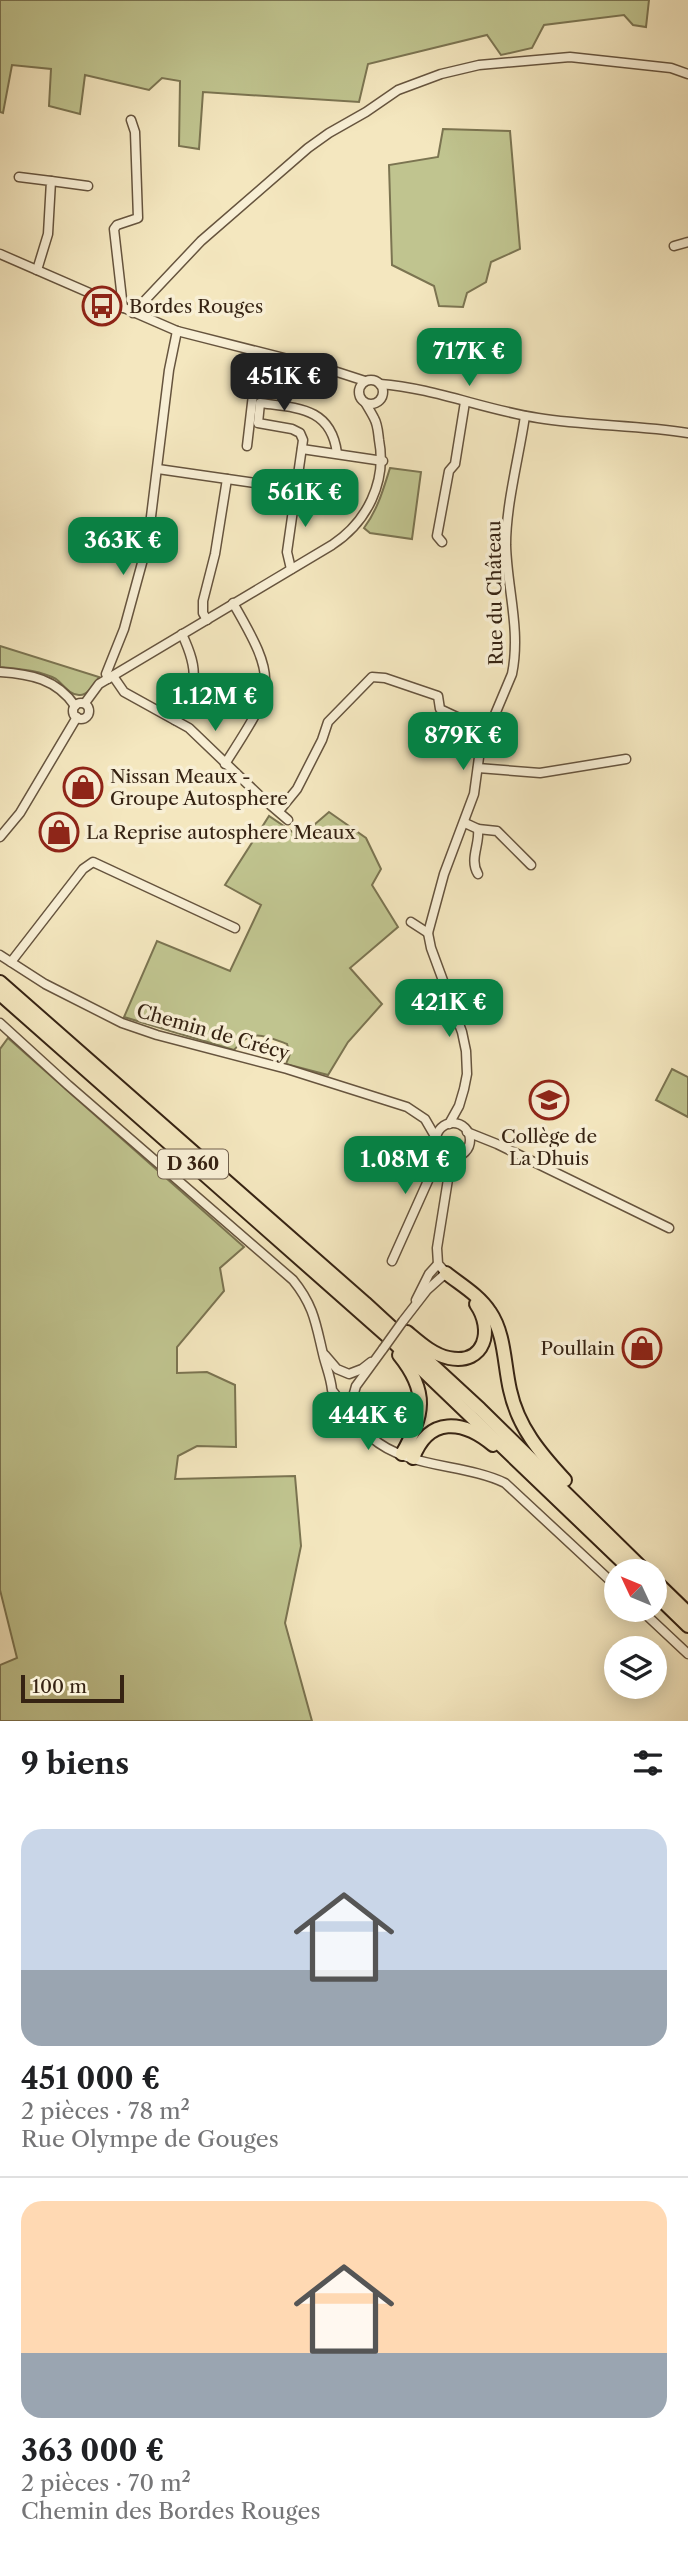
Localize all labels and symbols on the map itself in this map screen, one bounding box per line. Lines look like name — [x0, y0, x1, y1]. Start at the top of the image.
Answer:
bus stop icon: Bordes Rouges — [81, 285, 123, 327]
place label: Bordes Rouges — [129, 295, 263, 318]
pin: 717K € — [412, 328, 526, 388]
pin: 451K € — [227, 354, 341, 413]
pin: 561K € — [248, 470, 362, 529]
pin: 363K € — [66, 518, 180, 577]
street label: Rue du Château — [482, 520, 508, 666]
pin: 1.12M € — [150, 674, 280, 733]
pin: 879K € — [406, 712, 520, 772]
place label: Nissan Meaux - Groupe Autosphere — [110, 765, 288, 810]
shop icon: Nissan Meaux - Groupe Autosphere — [62, 766, 104, 808]
shop icon: La Reprise autosphere Meaux — [38, 811, 80, 853]
place label: La Reprise autosphere Meaux — [86, 821, 356, 844]
pin: 421K € — [392, 979, 506, 1039]
street label: Chemin de Crécy — [134, 999, 293, 1065]
school or university icon: Collège de La Dhuis — [528, 1079, 570, 1121]
place label: Collège de La Dhuis — [501, 1125, 597, 1170]
pin: 1.08M € — [340, 1136, 470, 1196]
road number: D 360 — [158, 1149, 228, 1178]
shop icon: Poullain — [621, 1327, 663, 1369]
place label: Poullain — [541, 1337, 615, 1360]
pin: 444K € — [311, 1392, 425, 1452]
north arrow — [604, 1559, 667, 1622]
scale bar — [21, 1672, 124, 1704]

